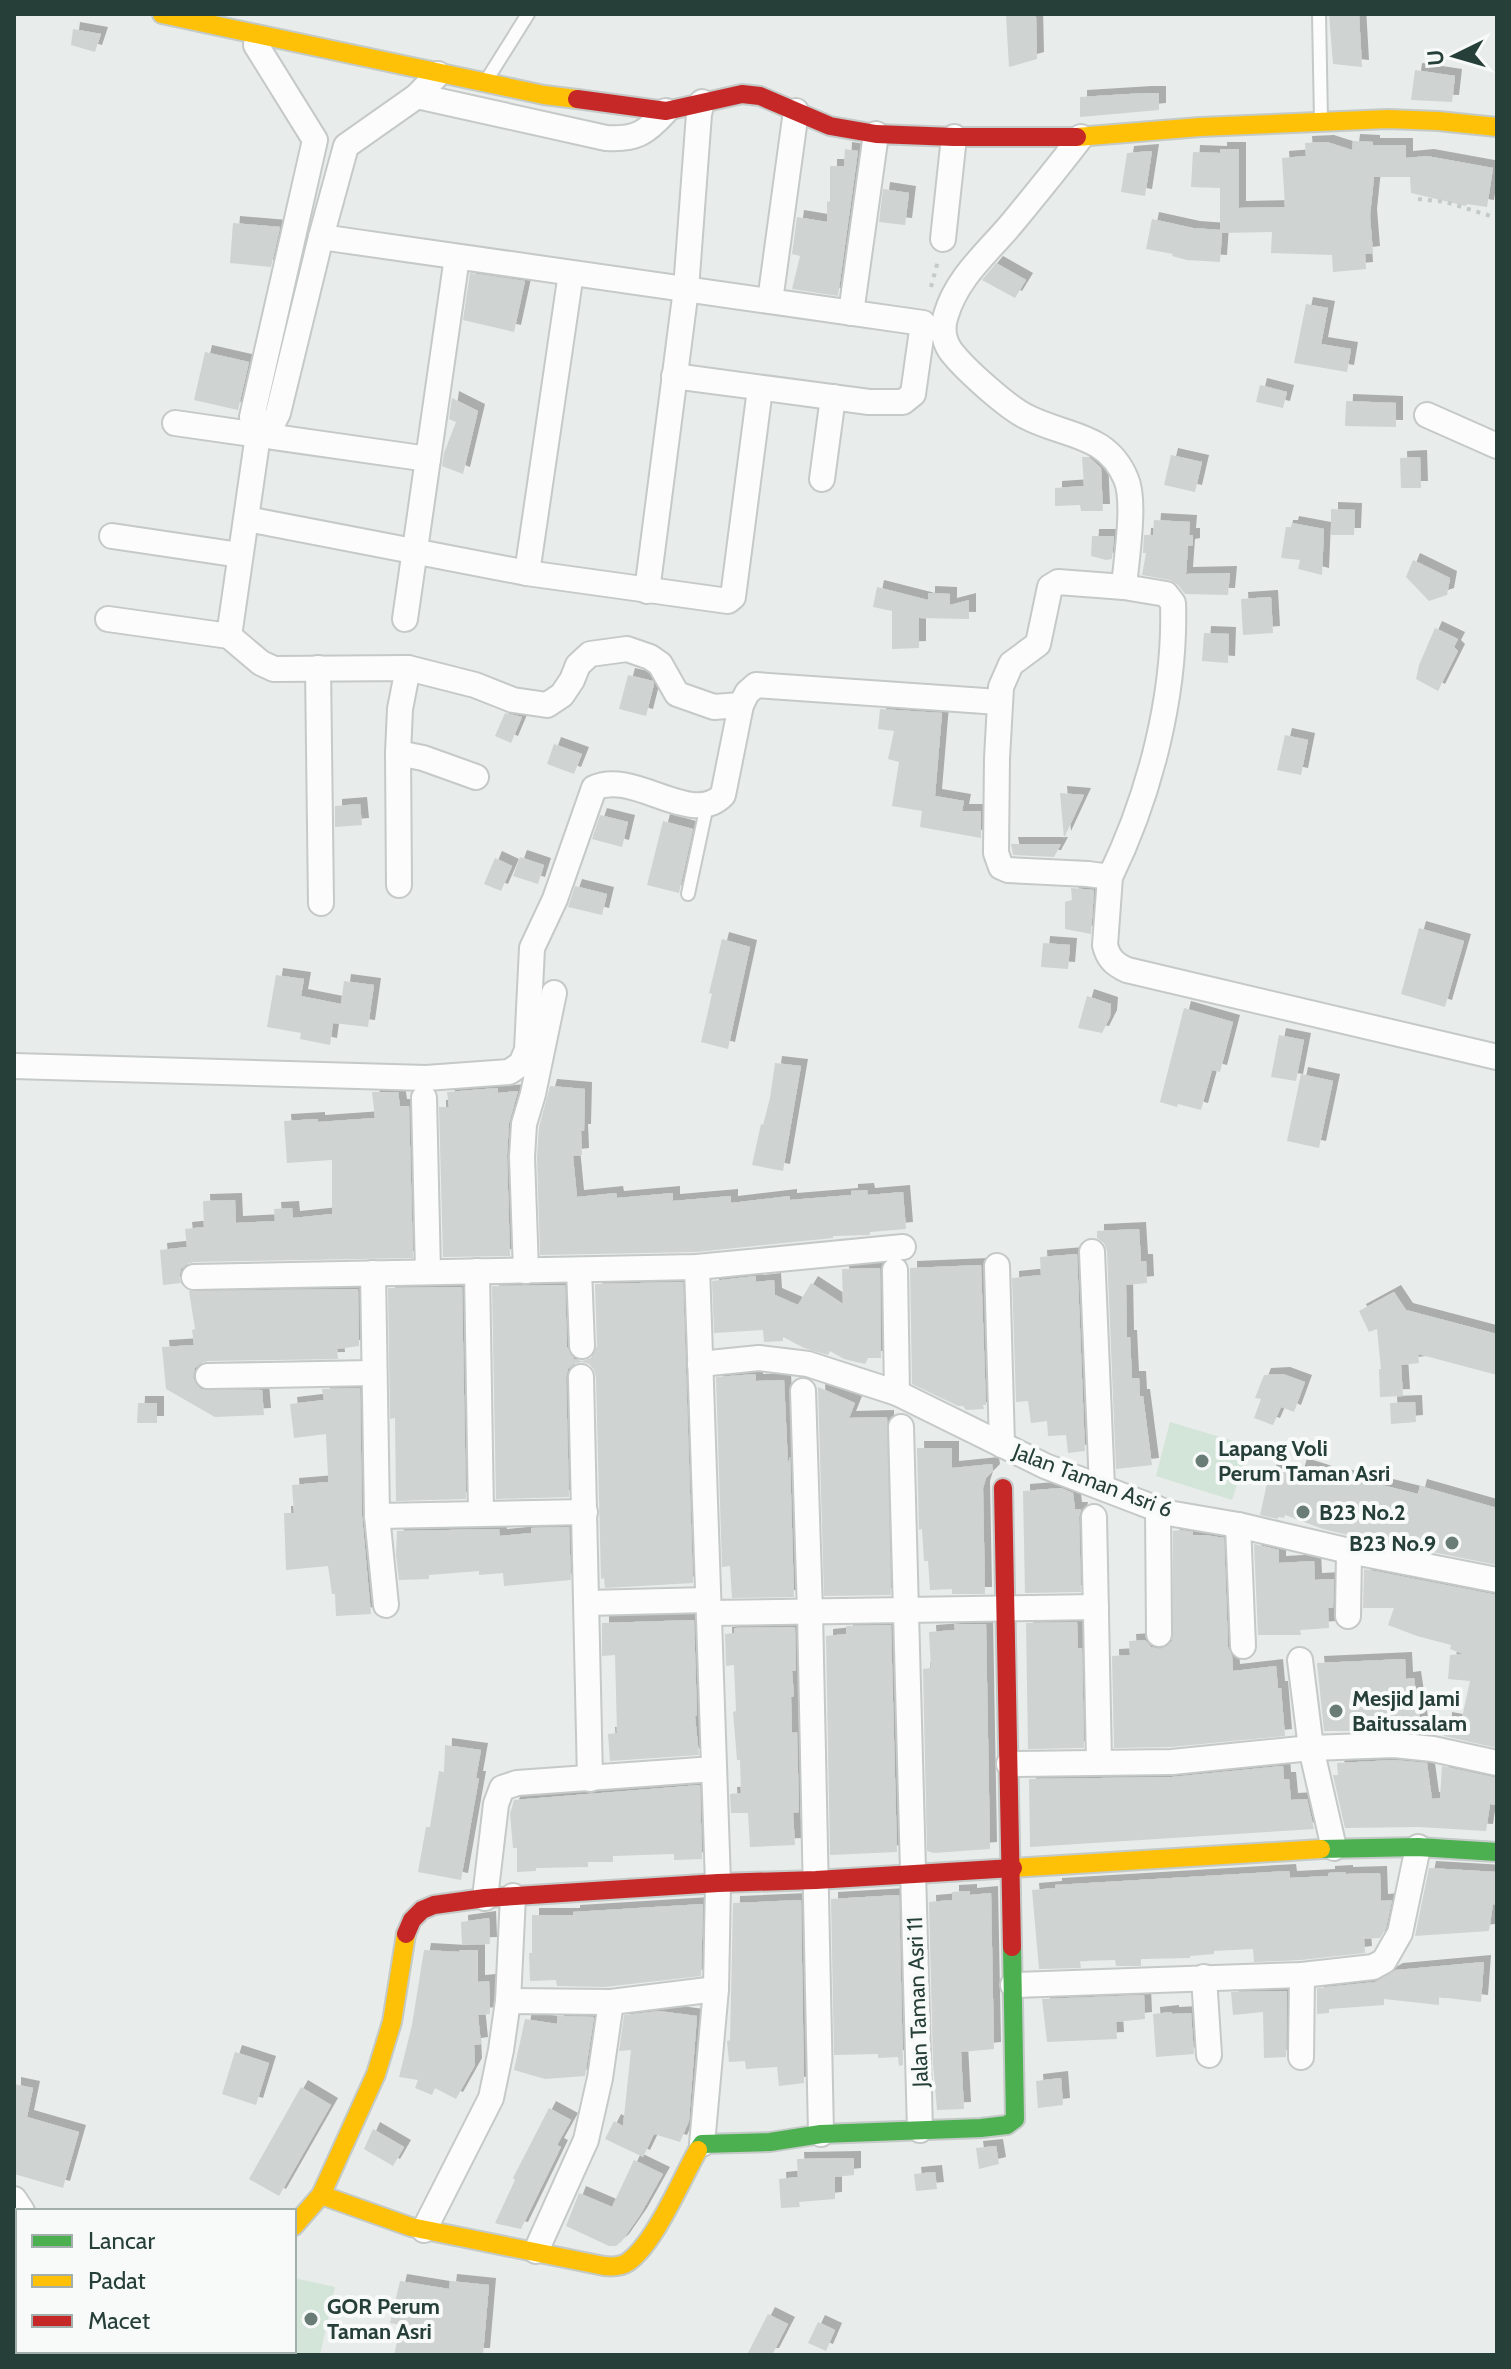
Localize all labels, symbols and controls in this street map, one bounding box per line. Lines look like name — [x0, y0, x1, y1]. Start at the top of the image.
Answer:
north arrow — [1415, 16, 1495, 96]
text: U — [1421, 49, 1450, 67]
place label: Lapang Voli Perum Taman Asri — [1218, 1435, 1390, 1487]
street label: Jalan Taman Asri 6 — [1008, 1437, 1176, 1523]
marker: Lapang Voli Perum Taman Asri — [1193, 1452, 1211, 1470]
place label: B23 No.2 — [1319, 1499, 1406, 1526]
marker: B23 No.2 — [1294, 1503, 1312, 1521]
place label: B23 No.9 — [1349, 1530, 1436, 1557]
marker: B23 No.9 — [1443, 1534, 1461, 1552]
place label: Mesjid Jami Baitussalam — [1352, 1685, 1467, 1737]
marker: Mesjid Jami Baitussalam — [1327, 1702, 1345, 1720]
street label: Jalan Taman Asri 11 — [901, 1916, 934, 2089]
legend — [16, 2209, 296, 2353]
text: Lancar — [88, 2226, 155, 2255]
text: Padat — [88, 2266, 146, 2295]
place label: GOR Perum Taman Asri — [327, 2293, 440, 2345]
text: Macet — [88, 2306, 150, 2335]
marker: GOR Perum Taman Asri — [302, 2310, 320, 2328]

